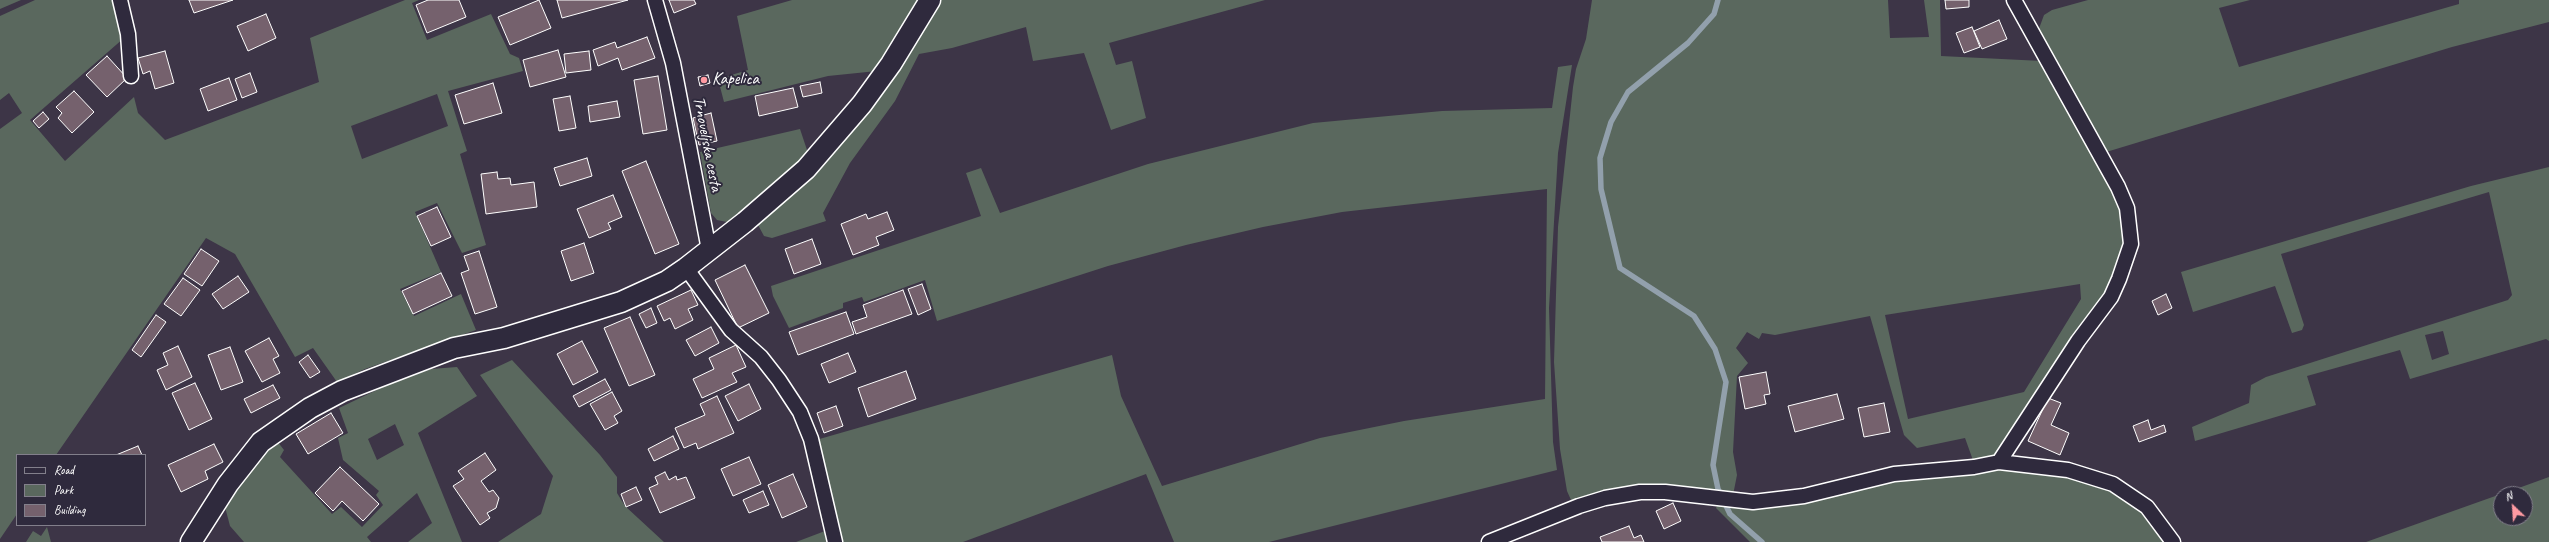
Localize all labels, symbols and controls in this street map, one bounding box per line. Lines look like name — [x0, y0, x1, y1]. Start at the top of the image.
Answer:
place label: Kapelica — [712, 70, 759, 90]
marker: Kapelica — [699, 75, 709, 85]
street label: Trnoveljska cesta — [688, 95, 726, 193]
legend — [16, 454, 146, 526]
text: Road — [54, 462, 74, 478]
text: Park — [54, 482, 73, 498]
north arrow — [2493, 486, 2533, 526]
text: N — [2502, 488, 2514, 504]
text: Building — [54, 502, 86, 518]

